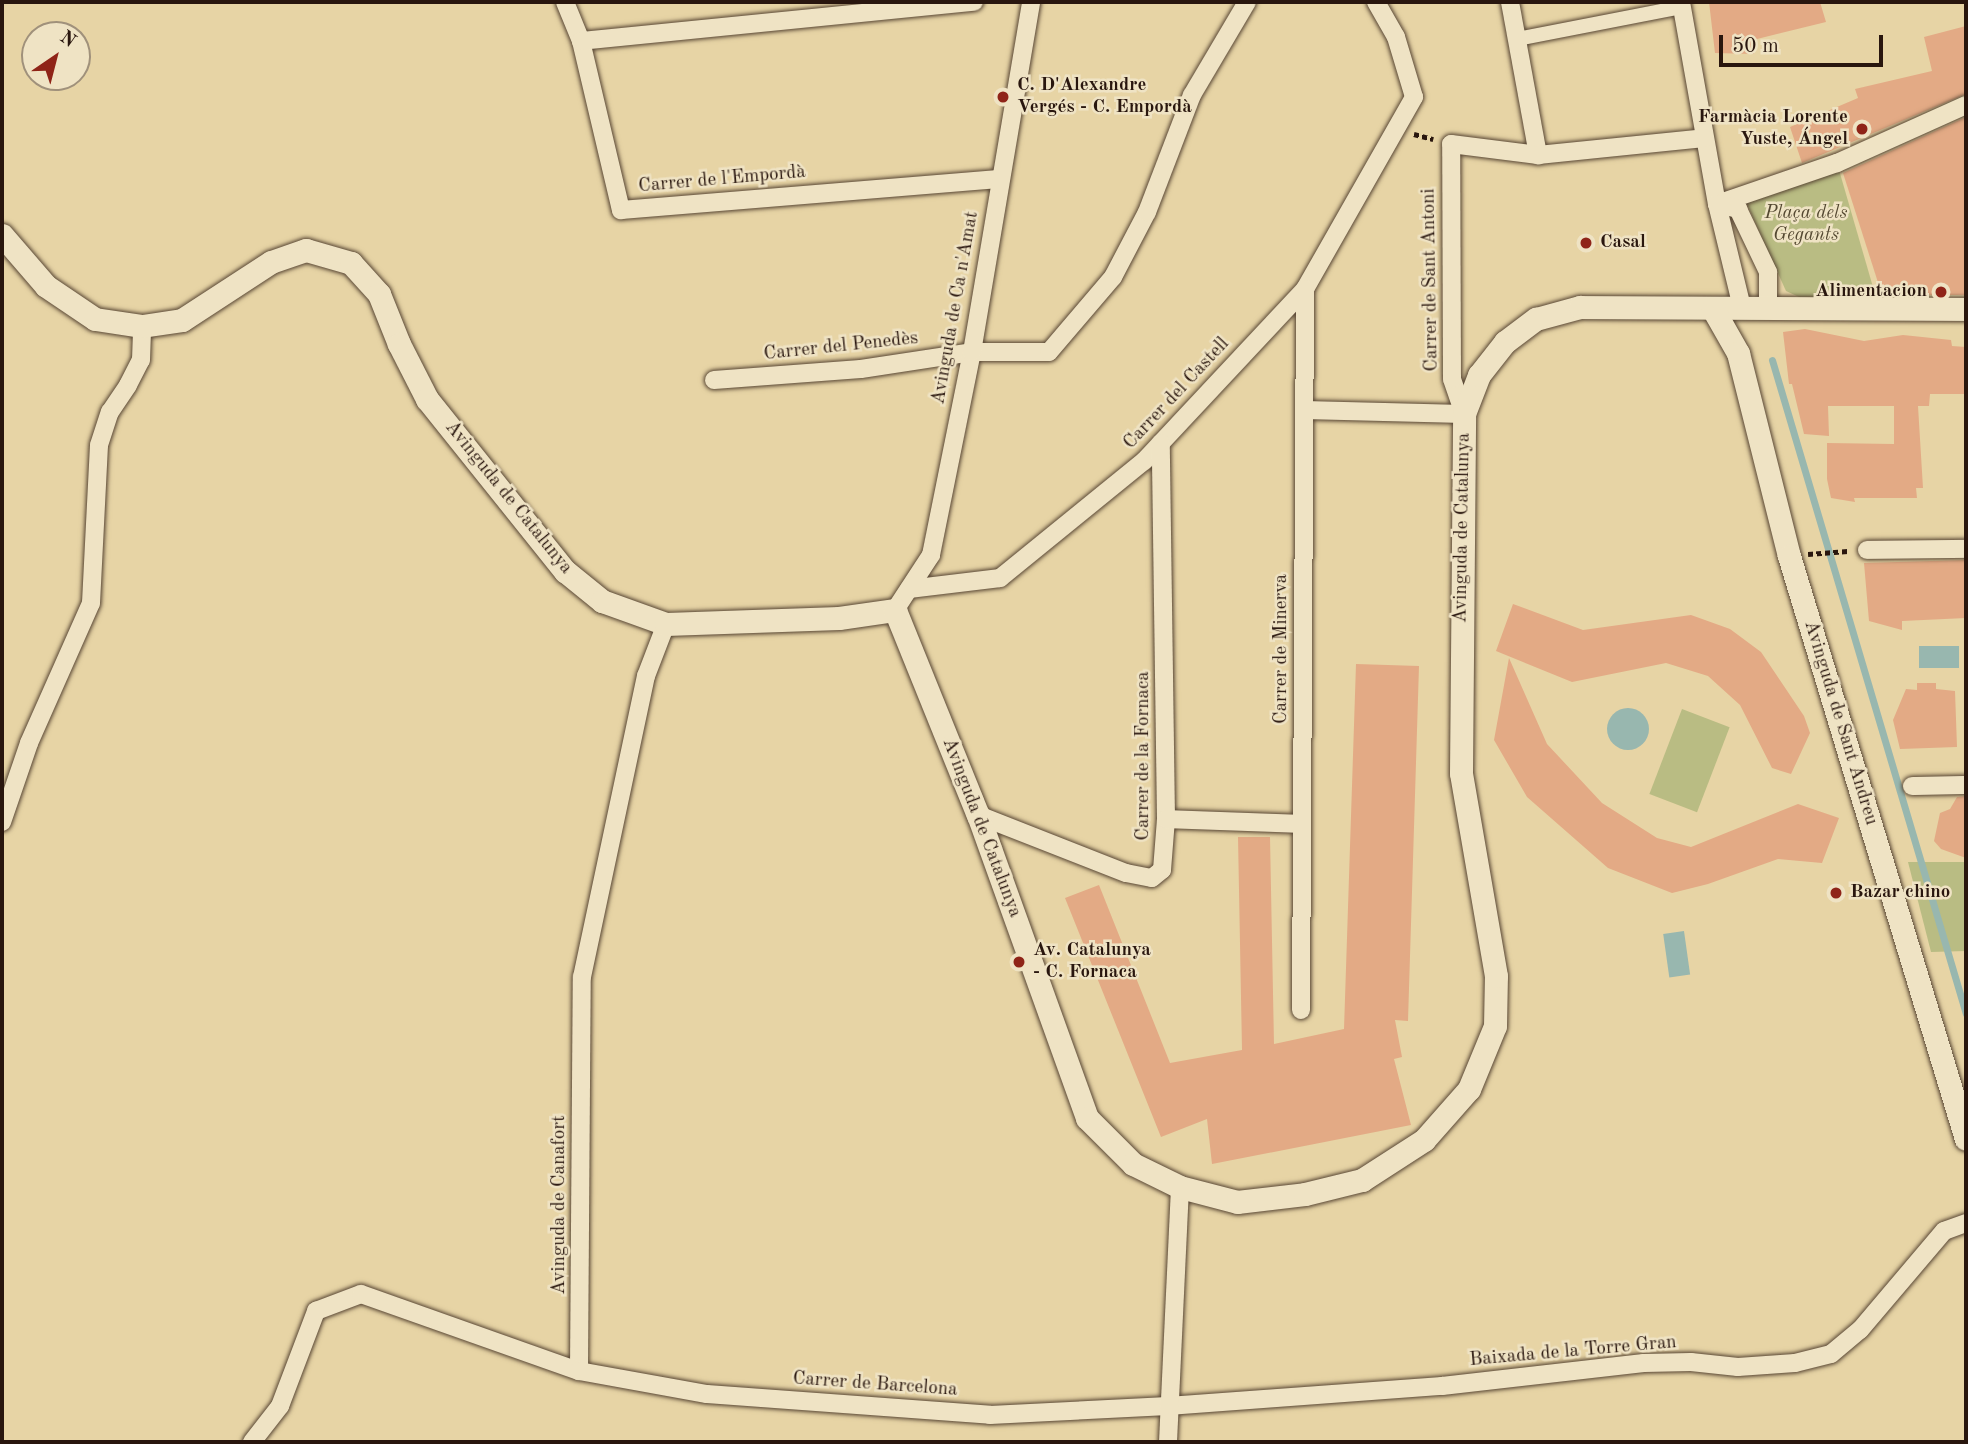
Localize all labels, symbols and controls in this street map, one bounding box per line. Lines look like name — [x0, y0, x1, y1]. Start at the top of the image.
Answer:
north arrow — [21, 21, 91, 91]
scale bar — [1723, 21, 1888, 65]
text: N — [56, 28, 79, 52]
text: 50 m — [1732, 36, 1779, 57]
place label: C. D'Alexandre Vergés - C. Empordà — [1017, 75, 1192, 119]
marker: C. D'Alexandre Vergés - C. Empordà — [995, 89, 1011, 105]
place label: Farmàcia Lorente Yuste, Ángel — [1698, 107, 1848, 151]
marker: Farmàcia Lorente Yuste, Ángel — [1854, 121, 1870, 137]
street label: Carrer de l'Empordà — [637, 161, 807, 199]
street label: Carrer de Sant Antoni — [1418, 188, 1444, 372]
park label: Plaça dels Gegants — [1764, 203, 1848, 247]
street label: Avinguda de Ca n'Amat — [928, 210, 984, 406]
place label: Casal — [1600, 232, 1646, 254]
marker: Casal — [1578, 235, 1594, 251]
place label: Alimentacion — [1815, 281, 1927, 303]
marker: Alimentacion — [1933, 284, 1949, 300]
street label: Carrer del Penedès — [763, 328, 919, 366]
street label: Carrer del Castell — [1119, 333, 1235, 455]
street label: Avinguda de Catalunya — [439, 417, 577, 579]
street label: Avinguda de Catalunya — [1450, 433, 1476, 623]
street label: Carrer de Minerva — [1271, 574, 1293, 724]
street label: Avinguda de Sant Andreu — [1798, 618, 1882, 828]
street label: Carrer de la Fornaca — [1133, 671, 1155, 841]
street label: Avinguda de Catalunya — [936, 735, 1026, 921]
place label: Bazar chino — [1850, 882, 1950, 904]
marker: Bazar chino — [1828, 885, 1844, 901]
place label: Av. Catalunya - C. Fornaca — [1033, 940, 1151, 984]
marker: Av. Catalunya - C. Fornaca — [1011, 954, 1027, 970]
street label: Avinguda de Canafort — [549, 1115, 571, 1295]
street label: Baixada de la Torre Gran — [1469, 1332, 1677, 1372]
street label: Carrer de Barcelona — [792, 1368, 958, 1402]

